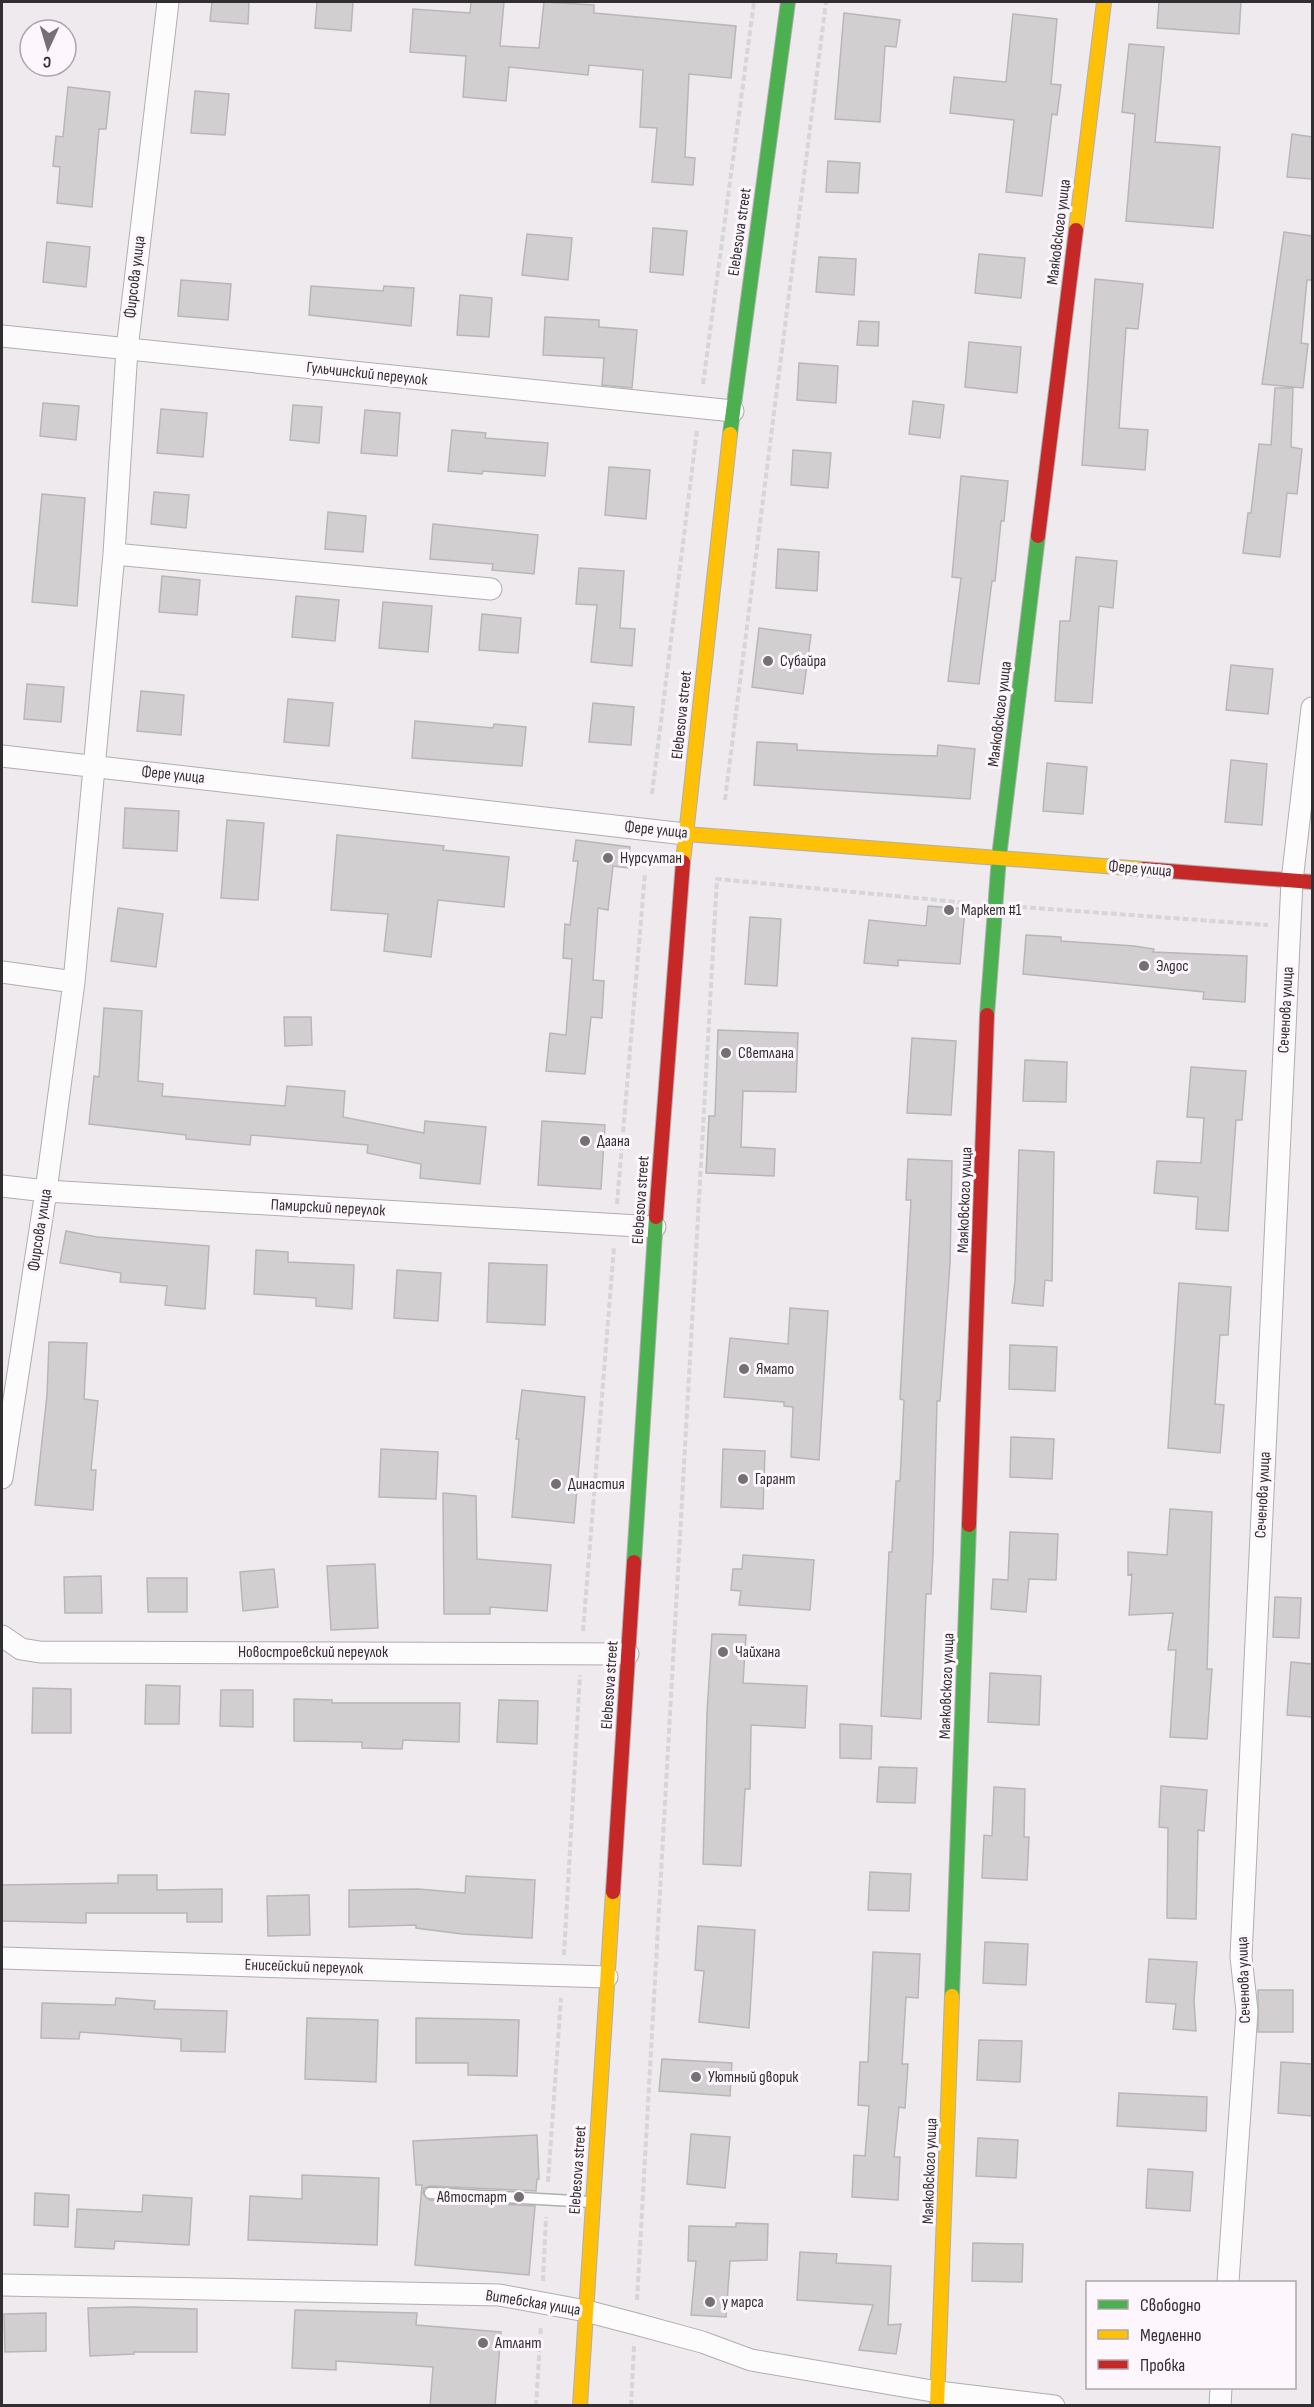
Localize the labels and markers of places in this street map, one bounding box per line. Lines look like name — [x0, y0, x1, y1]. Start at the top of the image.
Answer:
place label: Субайра — [780, 652, 826, 671]
marker: Субайра — [761, 654, 775, 668]
place label: Нурсултан — [620, 849, 682, 868]
marker: Нурсултан — [601, 851, 615, 865]
place label: Маркет #1 — [961, 901, 1022, 920]
marker: Маркет #1 — [942, 903, 956, 917]
place label: Элдос — [1156, 957, 1189, 976]
marker: Элдос — [1137, 959, 1151, 973]
place label: Светлана — [738, 1044, 794, 1063]
marker: Светлана — [719, 1046, 733, 1060]
place label: Даана — [597, 1132, 630, 1151]
marker: Даана — [578, 1134, 592, 1148]
place label: Ямато — [756, 1360, 794, 1379]
marker: Ямато — [737, 1362, 751, 1376]
place label: Гарант — [755, 1470, 796, 1489]
marker: Гарант — [736, 1472, 750, 1486]
place label: Династия — [568, 1475, 625, 1494]
marker: Династия — [549, 1477, 563, 1491]
place label: Чайхана — [735, 1643, 780, 1662]
marker: Чайхана — [716, 1645, 730, 1659]
place label: Уютный дворик — [708, 2068, 799, 2087]
marker: Уютный дворик — [689, 2070, 703, 2084]
place label: Автостарт — [436, 2188, 507, 2207]
marker: Автостарт — [512, 2190, 526, 2204]
place label: у марса — [722, 2293, 764, 2312]
marker: у марса — [703, 2295, 717, 2309]
place label: Атлант — [494, 2334, 541, 2353]
marker: Атлант — [476, 2336, 490, 2350]

